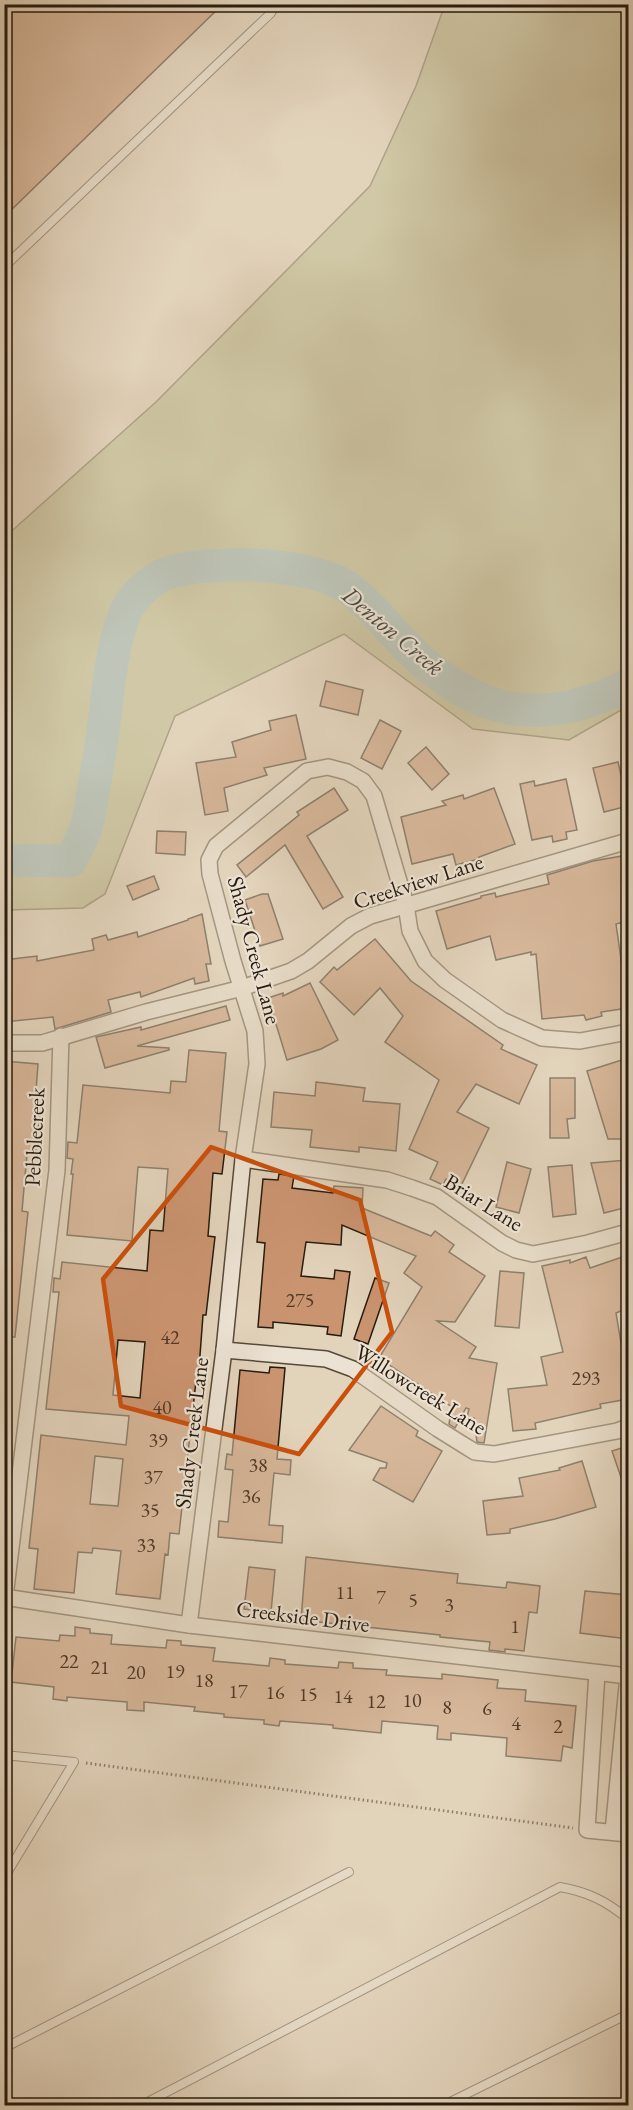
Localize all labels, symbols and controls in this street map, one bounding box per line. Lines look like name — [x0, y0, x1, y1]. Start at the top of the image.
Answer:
water label: Denton Creek — [335, 578, 451, 682]
street label: Creekview Lane — [349, 847, 487, 916]
street label: Shady Creek Lane — [221, 873, 288, 1028]
street label: Pebblecreek — [17, 1086, 52, 1187]
street label: Briar Lane — [439, 1167, 529, 1238]
house number: 275 — [286, 1287, 314, 1313]
house number: 42 — [160, 1324, 180, 1350]
street label: Willowcreek Lane — [349, 1337, 492, 1442]
street label: Shady Creek Lane — [168, 1355, 215, 1510]
house number: 293 — [572, 1365, 600, 1391]
house number: 40 — [152, 1394, 172, 1420]
house number: 39 — [148, 1427, 168, 1453]
house number: 38 — [248, 1452, 268, 1478]
house number: 37 — [143, 1464, 163, 1490]
house number: 36 — [241, 1483, 261, 1509]
house number: 35 — [140, 1497, 160, 1523]
house number: 33 — [136, 1532, 156, 1558]
house number: 11 — [335, 1579, 355, 1605]
house number: 7 — [376, 1584, 386, 1610]
house number: 5 — [408, 1587, 418, 1613]
house number: 3 — [444, 1592, 454, 1618]
street label: Creekside Drive — [235, 1594, 372, 1639]
house number: 1 — [510, 1613, 520, 1639]
house number: 22 — [59, 1648, 79, 1674]
house number: 21 — [90, 1654, 110, 1680]
house number: 19 — [165, 1658, 185, 1684]
house number: 20 — [126, 1659, 146, 1685]
house number: 18 — [194, 1667, 214, 1693]
house number: 17 — [228, 1678, 248, 1704]
house number: 16 — [265, 1679, 285, 1705]
house number: 15 — [298, 1681, 318, 1707]
house number: 14 — [333, 1683, 353, 1709]
house number: 10 — [402, 1687, 422, 1713]
house number: 12 — [366, 1688, 386, 1714]
house number: 8 — [442, 1694, 452, 1720]
house number: 6 — [482, 1695, 492, 1721]
house number: 4 — [511, 1710, 521, 1736]
house number: 2 — [553, 1713, 563, 1739]

